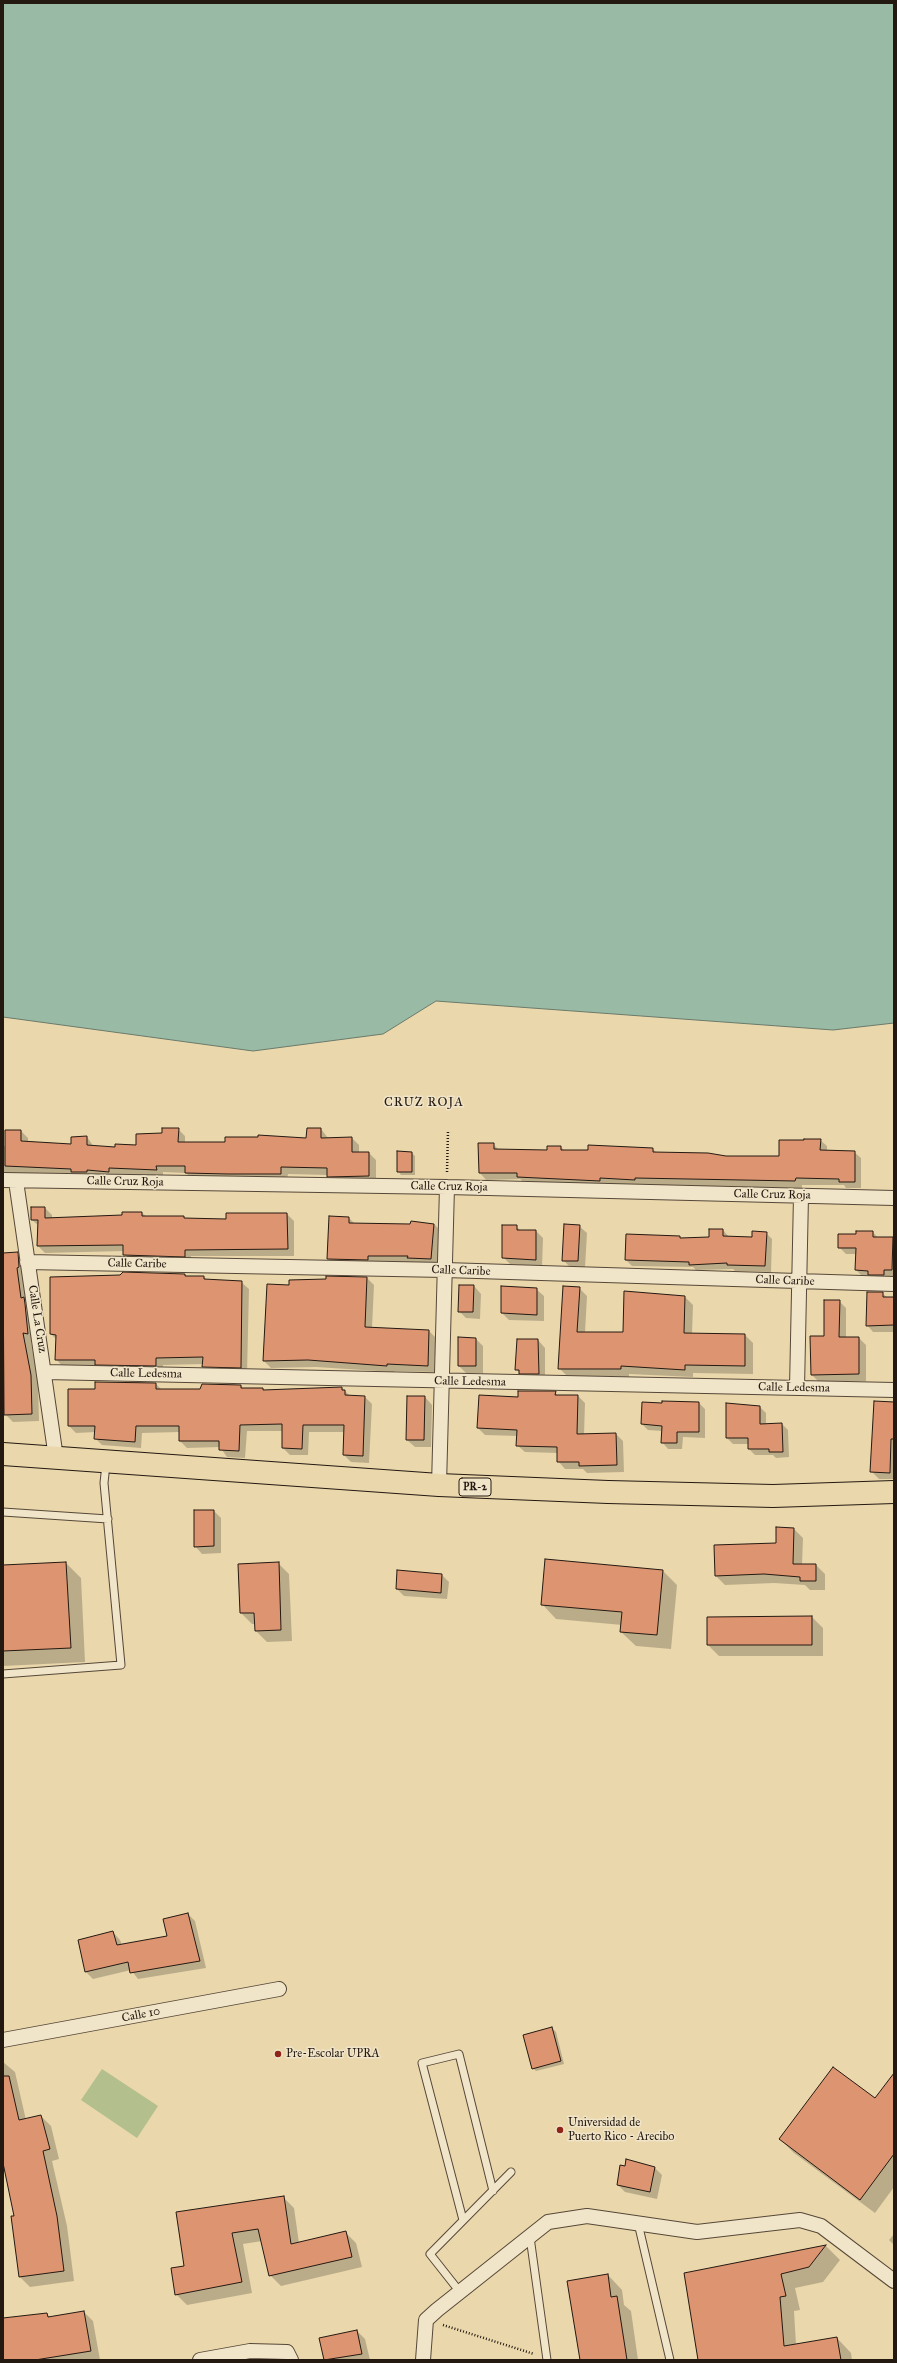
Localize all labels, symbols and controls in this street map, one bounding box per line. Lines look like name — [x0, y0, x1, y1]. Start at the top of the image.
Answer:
district label: CRUZ ROJA — [384, 1095, 464, 1111]
street label: Calle Cruz Roja — [86, 1174, 164, 1190]
street label: Calle Cruz Roja — [410, 1179, 488, 1195]
street label: Calle Cruz Roja — [733, 1187, 811, 1203]
street label: Calle Caribe — [107, 1256, 167, 1272]
street label: Calle Caribe — [431, 1263, 491, 1279]
street label: Calle Caribe — [755, 1273, 815, 1289]
street label: Calle La Cruz — [25, 1284, 49, 1354]
street label: Calle Ledesma — [110, 1366, 182, 1382]
street label: Calle Ledesma — [434, 1374, 506, 1390]
street label: Calle Ledesma — [758, 1380, 830, 1396]
road number: PR-2 — [459, 1478, 491, 1496]
street label: Calle 10 — [121, 2004, 161, 2026]
place label: Pre-Escolar UPRA — [286, 2047, 380, 2061]
marker: Pre-Escolar UPRA — [273, 2049, 283, 2059]
place label: Universidad de Puerto Rico - Arecibo — [568, 2116, 674, 2144]
marker: Universidad de Puerto Rico - Arecibo — [555, 2125, 565, 2135]

